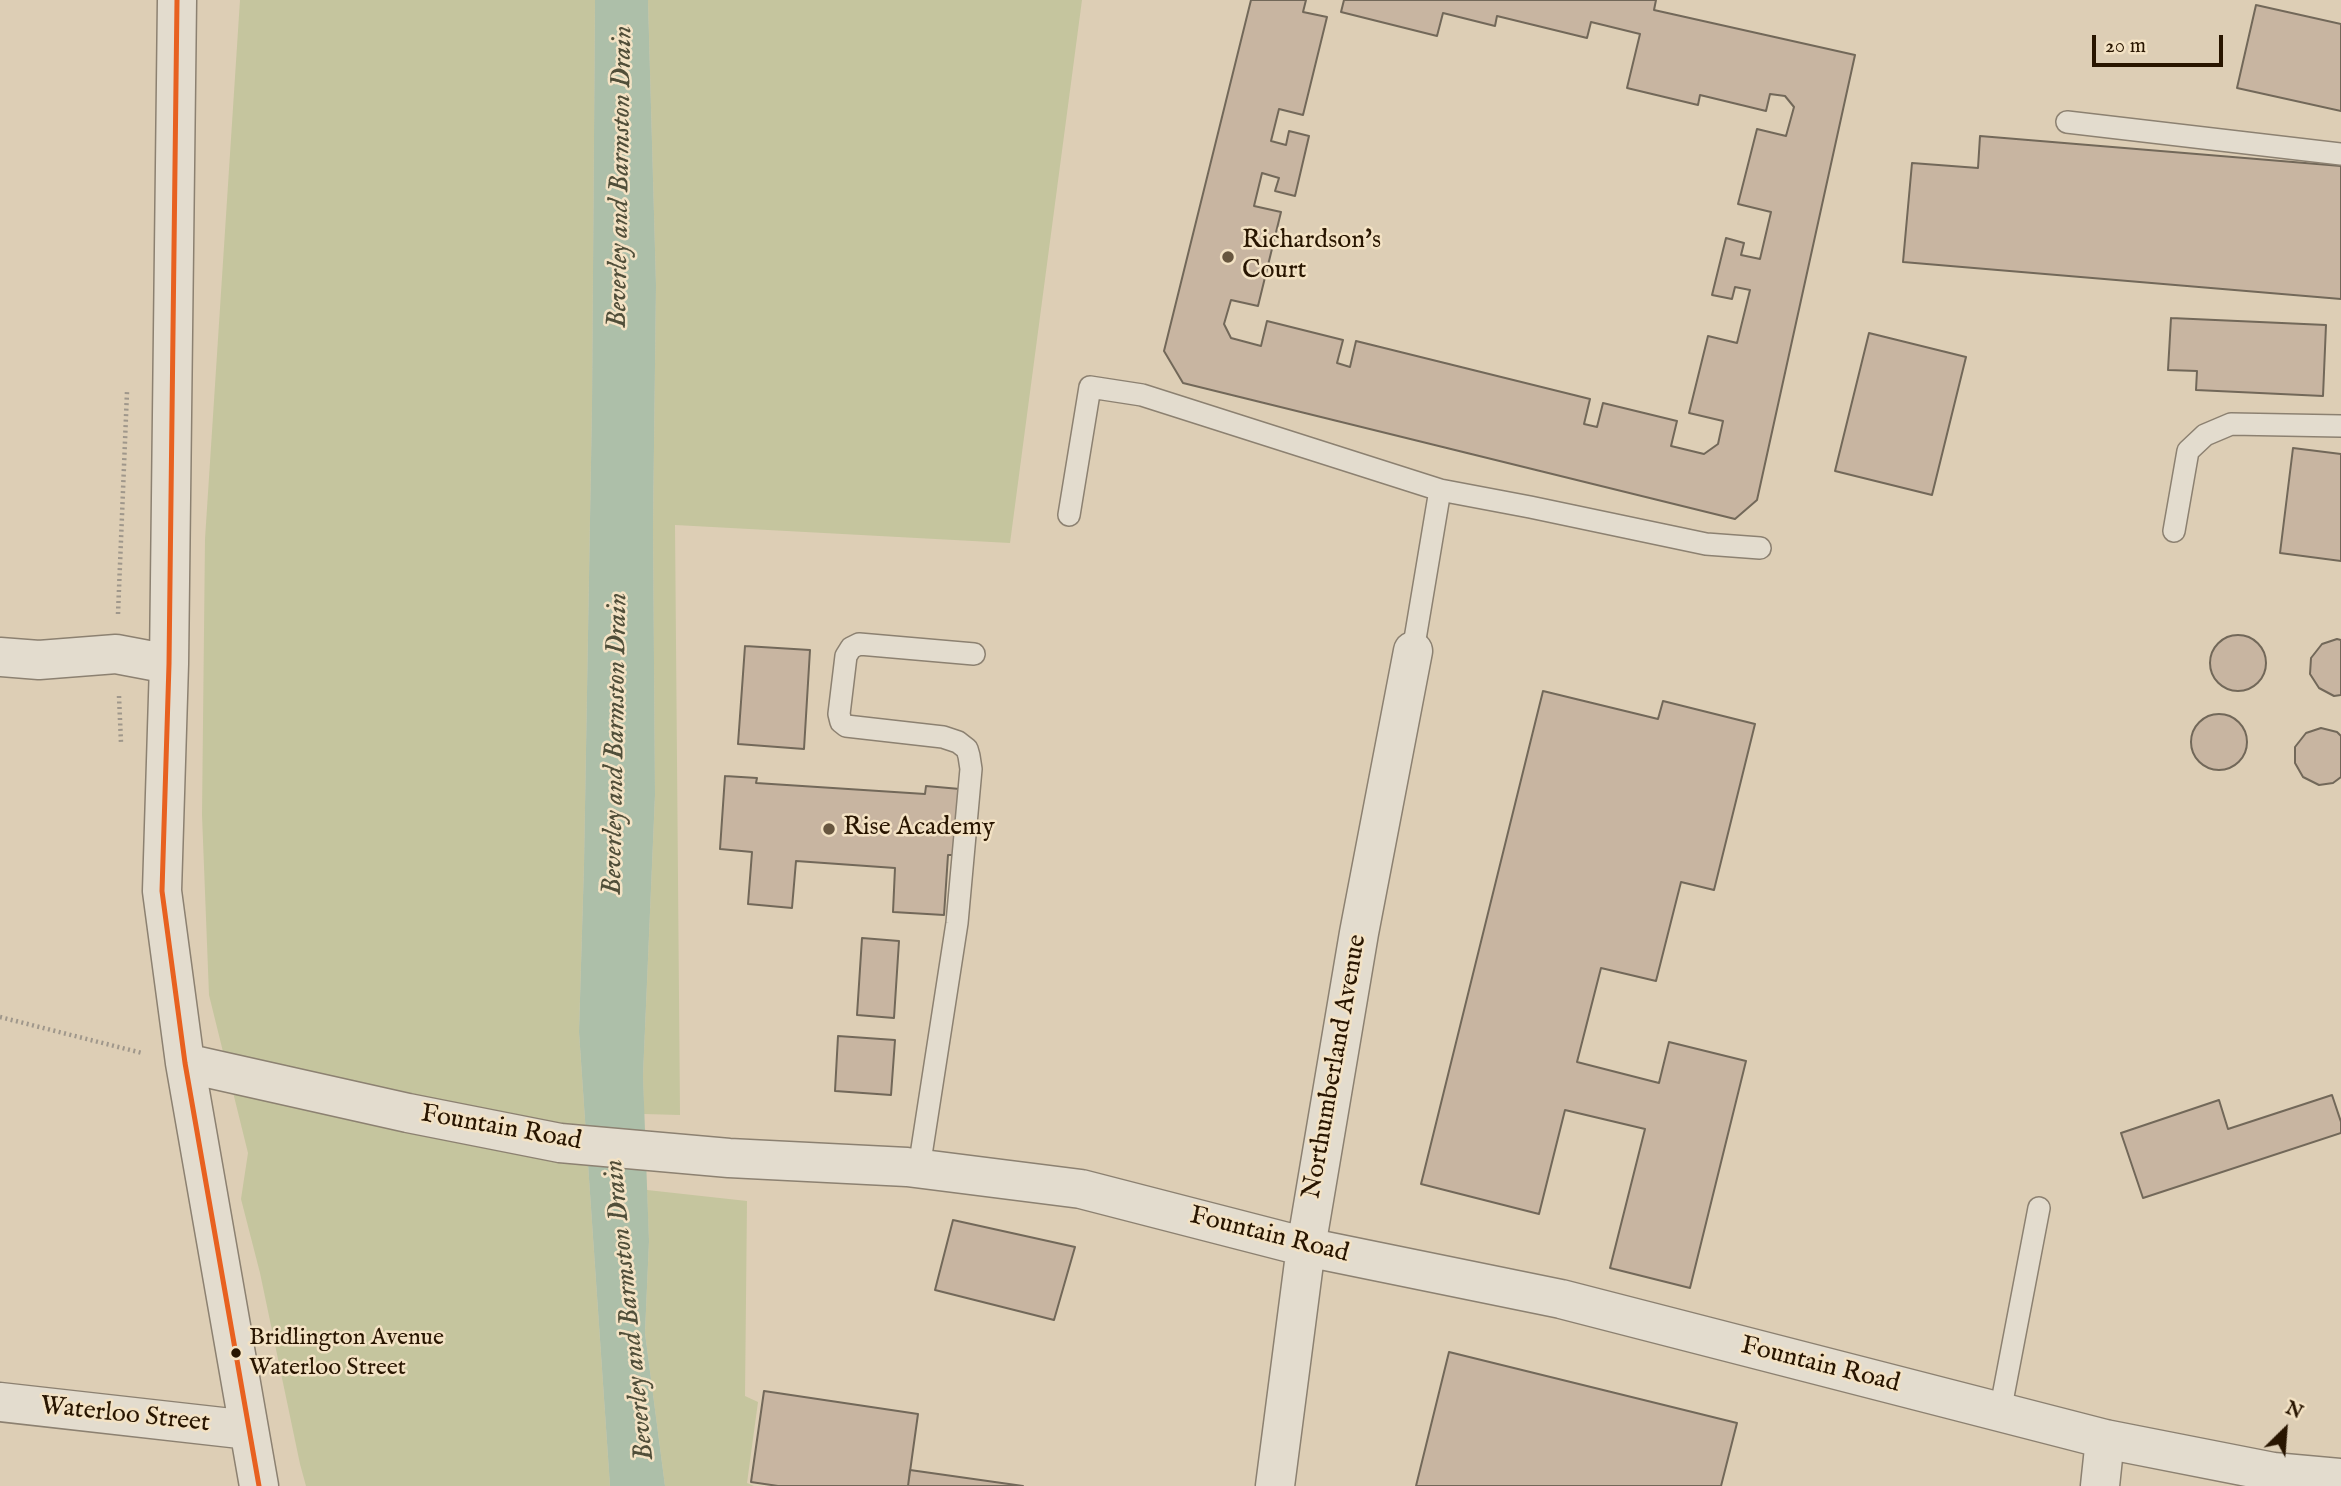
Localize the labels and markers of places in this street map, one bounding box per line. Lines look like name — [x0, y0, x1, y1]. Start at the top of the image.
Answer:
place label: Richardson's Court — [1242, 226, 1381, 288]
marker: Richardson's Court — [1220, 249, 1236, 265]
place label: Rise Academy — [843, 813, 995, 845]
marker: Rise Academy — [821, 821, 837, 837]
place label: Bridlington Avenue Waterloo Street — [249, 1325, 444, 1381]
marker: Bridlington Avenue Waterloo Street — [229, 1346, 243, 1360]

